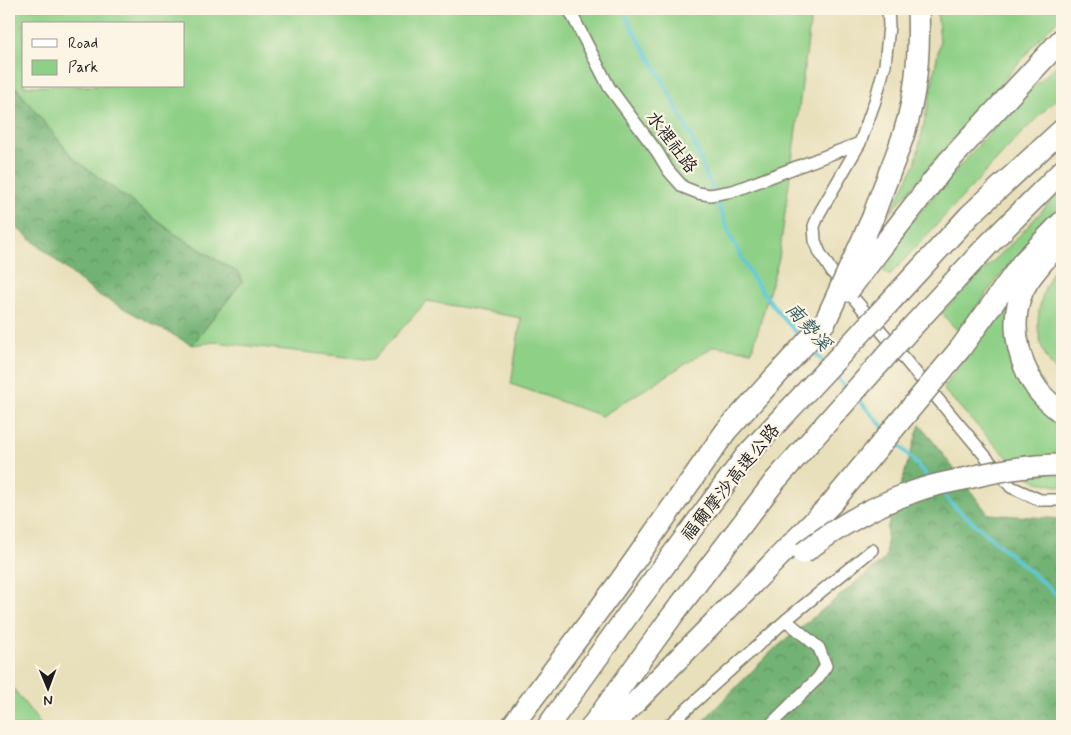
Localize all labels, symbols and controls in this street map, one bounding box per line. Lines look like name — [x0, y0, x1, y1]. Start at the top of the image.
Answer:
legend — [22, 22, 185, 88]
text: Road — [68, 34, 98, 54]
text: Park — [68, 58, 98, 78]
street label: 水裡社路 — [640, 107, 702, 179]
water label: 南勢溪 — [780, 297, 837, 357]
street label: 福爾摩沙高速公路 — [676, 419, 785, 546]
north arrow — [22, 662, 72, 712]
text: N — [43, 691, 53, 709]

